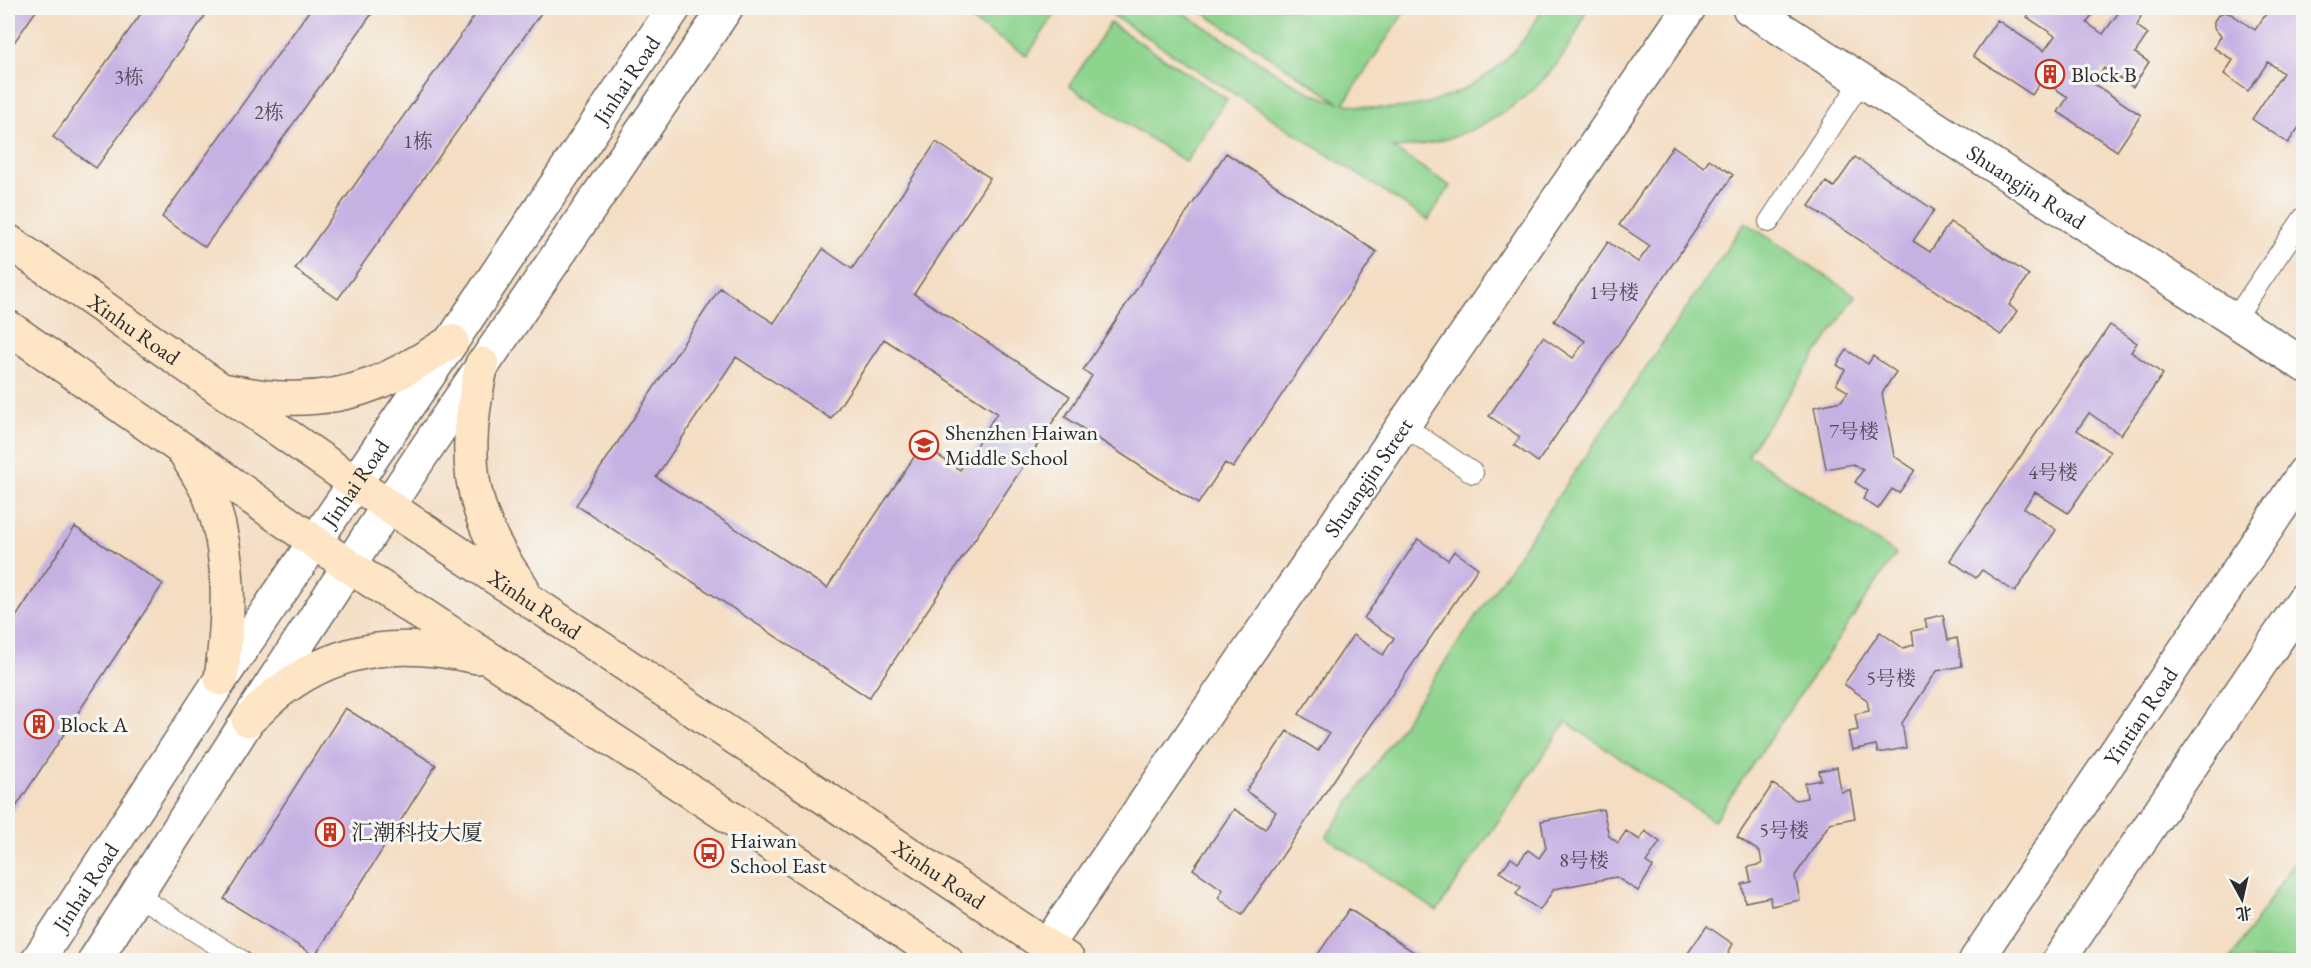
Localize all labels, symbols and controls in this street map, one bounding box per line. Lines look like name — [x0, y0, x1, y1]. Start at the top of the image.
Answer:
street label: Jinhai Road — [585, 29, 667, 131]
building icon: Block B — [2034, 58, 2066, 90]
place label: Block B — [2071, 60, 2137, 89]
house number: 3栋 — [114, 64, 144, 90]
house number: 2栋 — [254, 99, 284, 125]
house number: 1栋 — [403, 128, 433, 154]
street label: Shuangjin Road — [1961, 137, 2092, 236]
house number: 1号楼 — [1589, 279, 1639, 305]
street label: Xinhu Road — [82, 286, 187, 372]
street label: Shuangjin Street — [1317, 412, 1419, 543]
place label: Shenzhen Haiwan Middle School — [945, 418, 1098, 472]
house number: 7号楼 — [1829, 418, 1879, 444]
school or university icon: Shenzhen Haiwan Middle School — [908, 429, 940, 461]
street label: Jinhai Road — [314, 432, 396, 534]
house number: 4号楼 — [2028, 459, 2078, 485]
street label: Xinhu Road — [482, 562, 588, 646]
street label: Yintian Road — [2097, 661, 2184, 771]
house number: 5号楼 — [1866, 665, 1916, 691]
building icon: Block A — [23, 708, 55, 740]
place label: Block A — [60, 710, 129, 739]
building icon: 汇潮科技大厦 — [314, 816, 346, 848]
house number: 5号楼 — [1759, 817, 1809, 843]
place label: 汇潮科技大厦 — [351, 818, 483, 847]
place label: Haiwan School East — [730, 826, 826, 880]
street label: Xinhu Road — [886, 832, 992, 916]
street label: Jinhai Road — [45, 836, 126, 939]
bus stop icon: Haiwan School East — [693, 837, 725, 869]
house number: 8号楼 — [1559, 847, 1609, 873]
north arrow — [2212, 869, 2272, 929]
text: 北 — [2235, 902, 2253, 925]

